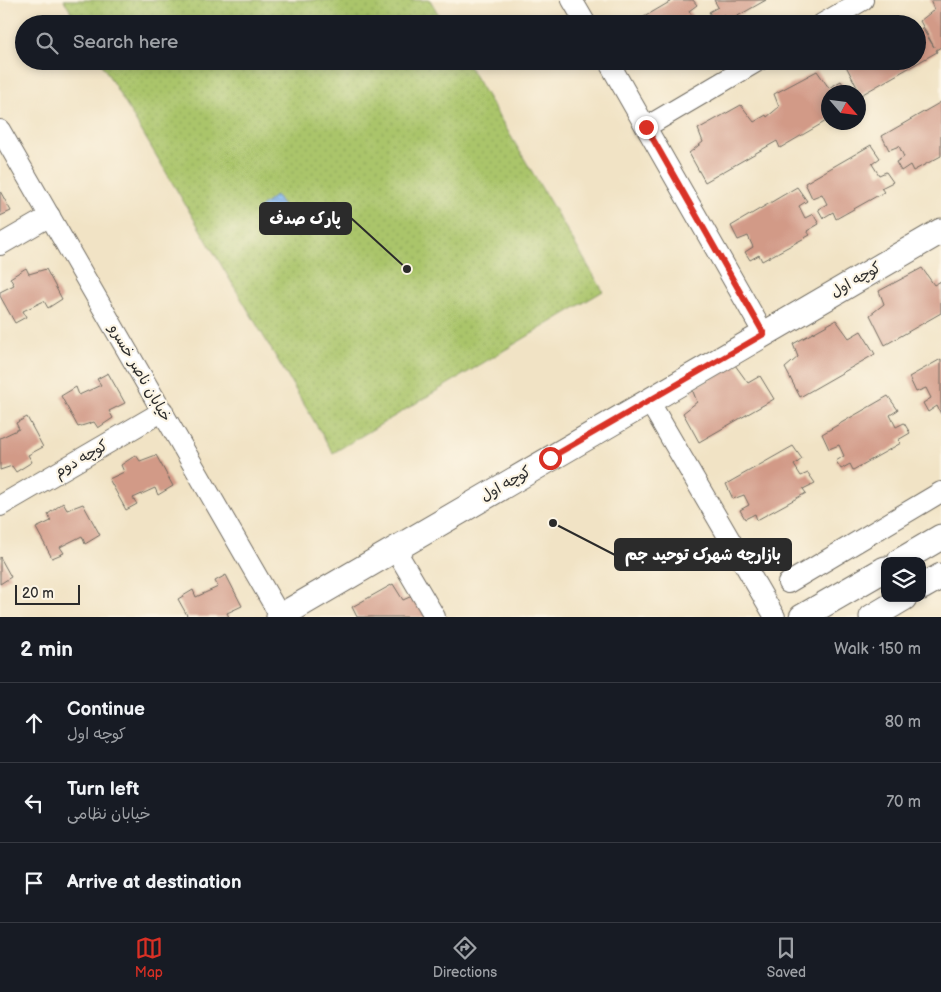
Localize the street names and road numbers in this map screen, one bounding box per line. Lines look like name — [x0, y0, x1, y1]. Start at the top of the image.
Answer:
street label: کوچه اول — [827, 258, 885, 302]
street label: خیابان ناصر خسرو — [104, 320, 176, 425]
street label: کوچه دوم — [51, 436, 112, 484]
street label: کوچه اول — [477, 462, 535, 506]

